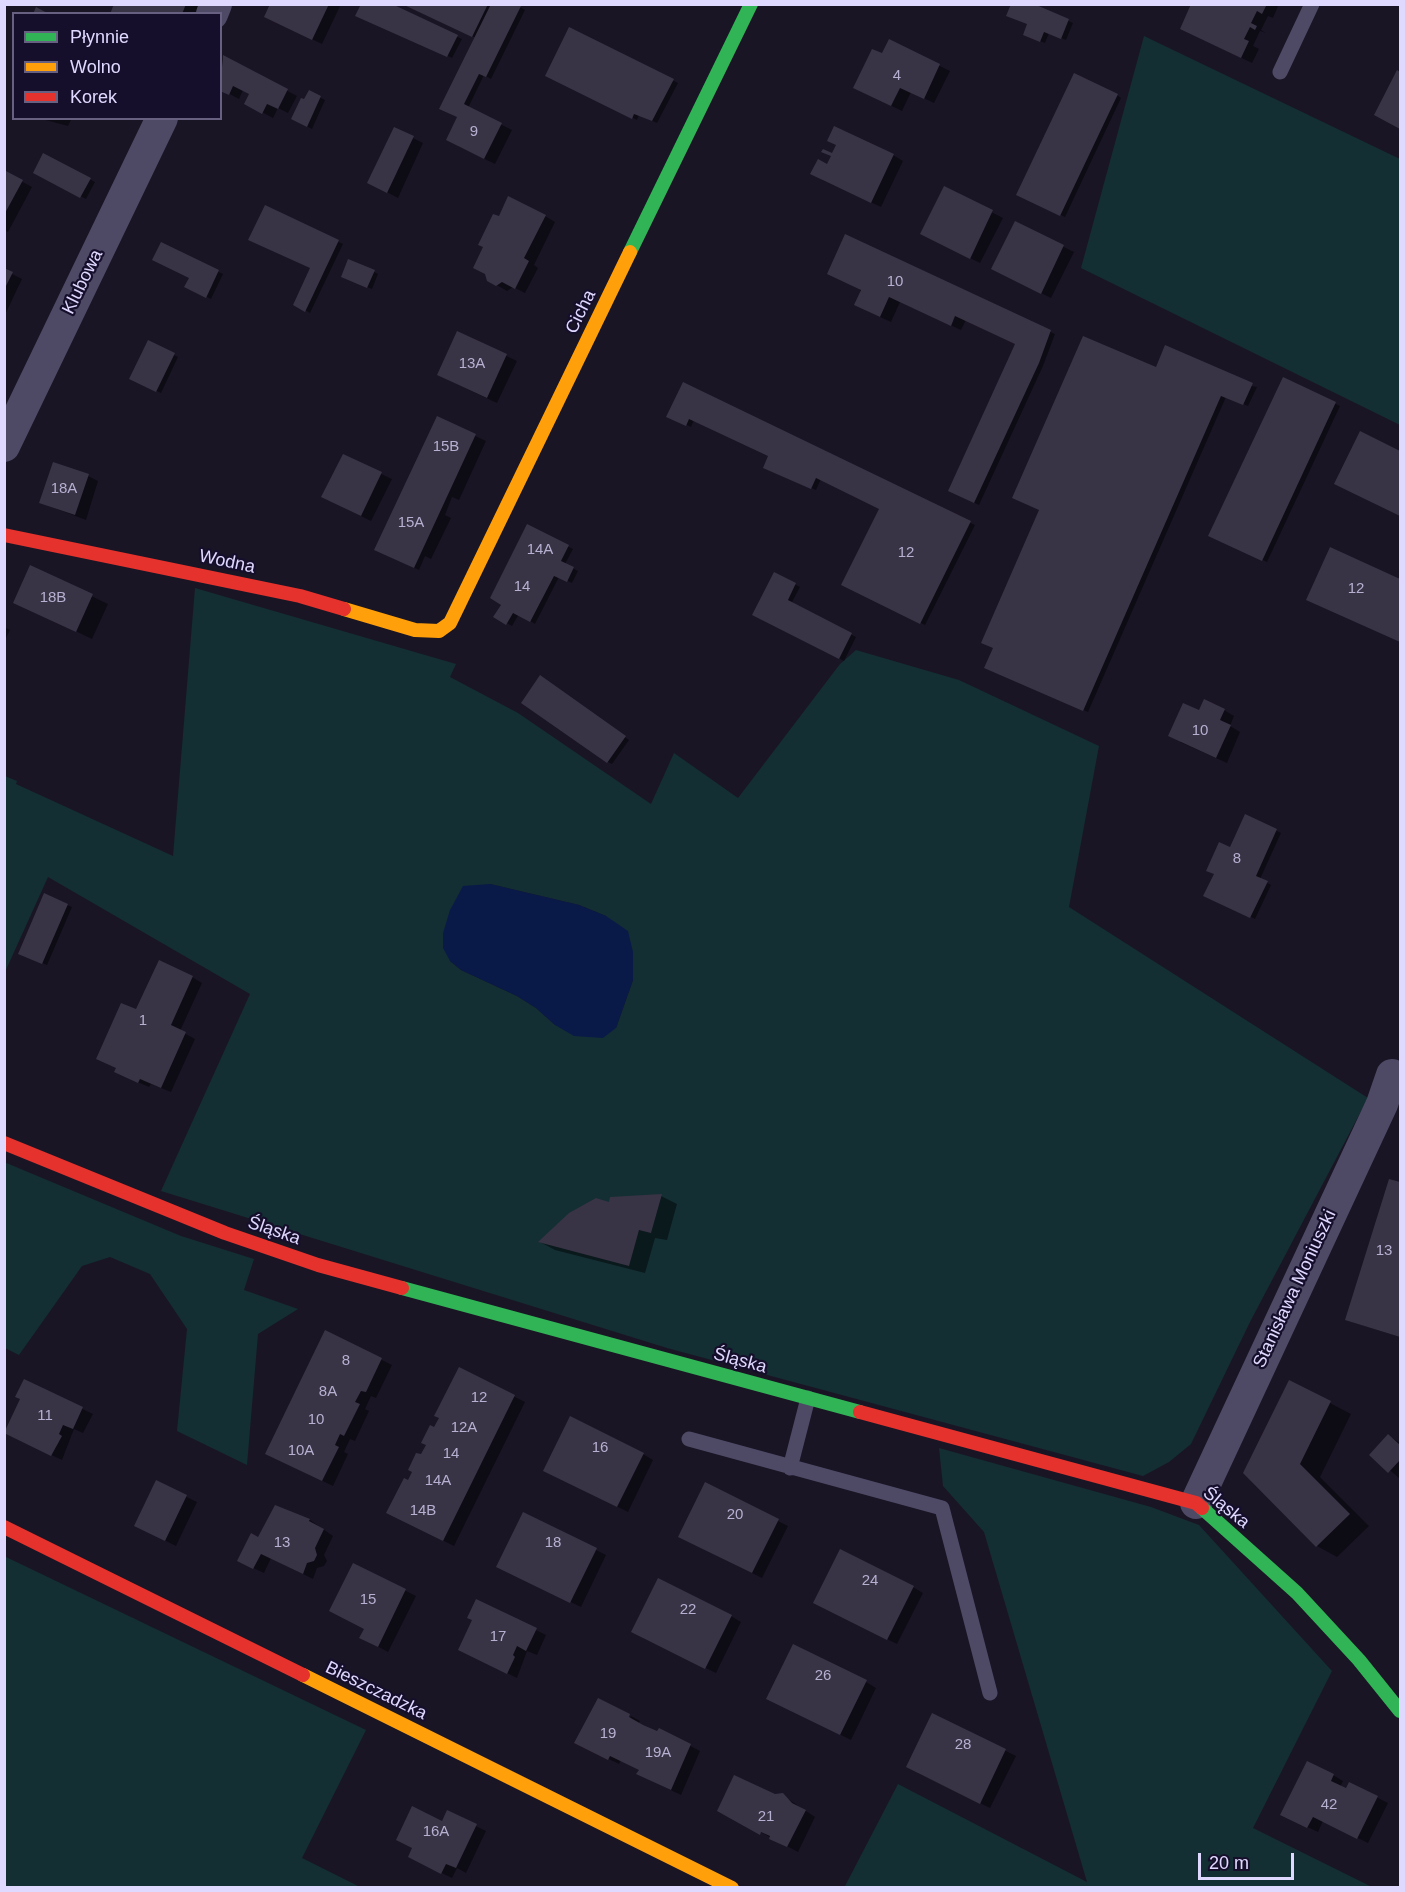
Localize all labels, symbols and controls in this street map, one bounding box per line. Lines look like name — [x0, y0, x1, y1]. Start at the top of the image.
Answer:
legend — [12, 12, 222, 120]
text: Płynnie — [70, 27, 129, 47]
text: Wolno — [70, 57, 121, 77]
house number: 4 — [893, 67, 901, 85]
text: Korek — [70, 87, 117, 107]
house number: 9 — [470, 123, 478, 141]
street label: Klubowa — [58, 246, 108, 318]
house number: 10 — [887, 273, 903, 291]
street label: Cicha — [561, 287, 601, 337]
house number: 13A — [459, 355, 485, 373]
house number: 15B — [433, 438, 459, 456]
house number: 18A — [51, 480, 77, 498]
house number: 15A — [398, 514, 424, 532]
house number: 14A — [527, 541, 553, 559]
house number: 12 — [898, 544, 914, 562]
street label: Wodna — [197, 546, 257, 578]
house number: 14 — [514, 578, 530, 596]
house number: 12 — [1348, 580, 1364, 598]
house number: 18B — [40, 589, 66, 607]
house number: 10 — [1192, 722, 1208, 740]
house number: 8 — [1233, 850, 1241, 868]
house number: 1 — [139, 1012, 147, 1030]
street label: Stanisława Moniuszki — [1249, 1206, 1341, 1372]
street label: Śląska — [245, 1212, 303, 1250]
house number: 13 — [1376, 1242, 1392, 1260]
street label: Śląska — [711, 1344, 769, 1378]
house number: 8 — [342, 1352, 350, 1370]
house number: 8A — [319, 1383, 337, 1401]
house number: 12 — [471, 1389, 487, 1407]
house number: 11 — [37, 1407, 53, 1425]
house number: 10 — [308, 1411, 324, 1429]
house number: 12A — [451, 1419, 477, 1437]
house number: 16 — [592, 1439, 608, 1457]
house number: 10A — [288, 1442, 314, 1460]
house number: 14 — [443, 1445, 459, 1463]
house number: 14A — [425, 1472, 451, 1490]
street label: Śląska — [1198, 1483, 1254, 1533]
house number: 14B — [410, 1502, 436, 1520]
house number: 20 — [727, 1506, 743, 1524]
house number: 13 — [274, 1534, 290, 1552]
house number: 18 — [545, 1534, 561, 1552]
house number: 24 — [862, 1572, 878, 1590]
house number: 15 — [360, 1591, 376, 1609]
house number: 22 — [680, 1601, 696, 1619]
house number: 17 — [490, 1628, 506, 1646]
street label: Bieszczadzka — [322, 1657, 430, 1725]
house number: 26 — [815, 1667, 831, 1685]
house number: 19 — [600, 1725, 616, 1743]
house number: 28 — [955, 1736, 971, 1754]
house number: 19A — [645, 1744, 671, 1762]
house number: 42 — [1321, 1796, 1337, 1814]
house number: 21 — [758, 1808, 774, 1826]
house number: 16A — [423, 1823, 449, 1841]
scale bar — [1201, 1841, 1297, 1879]
text: 20 m — [1209, 1853, 1249, 1873]

